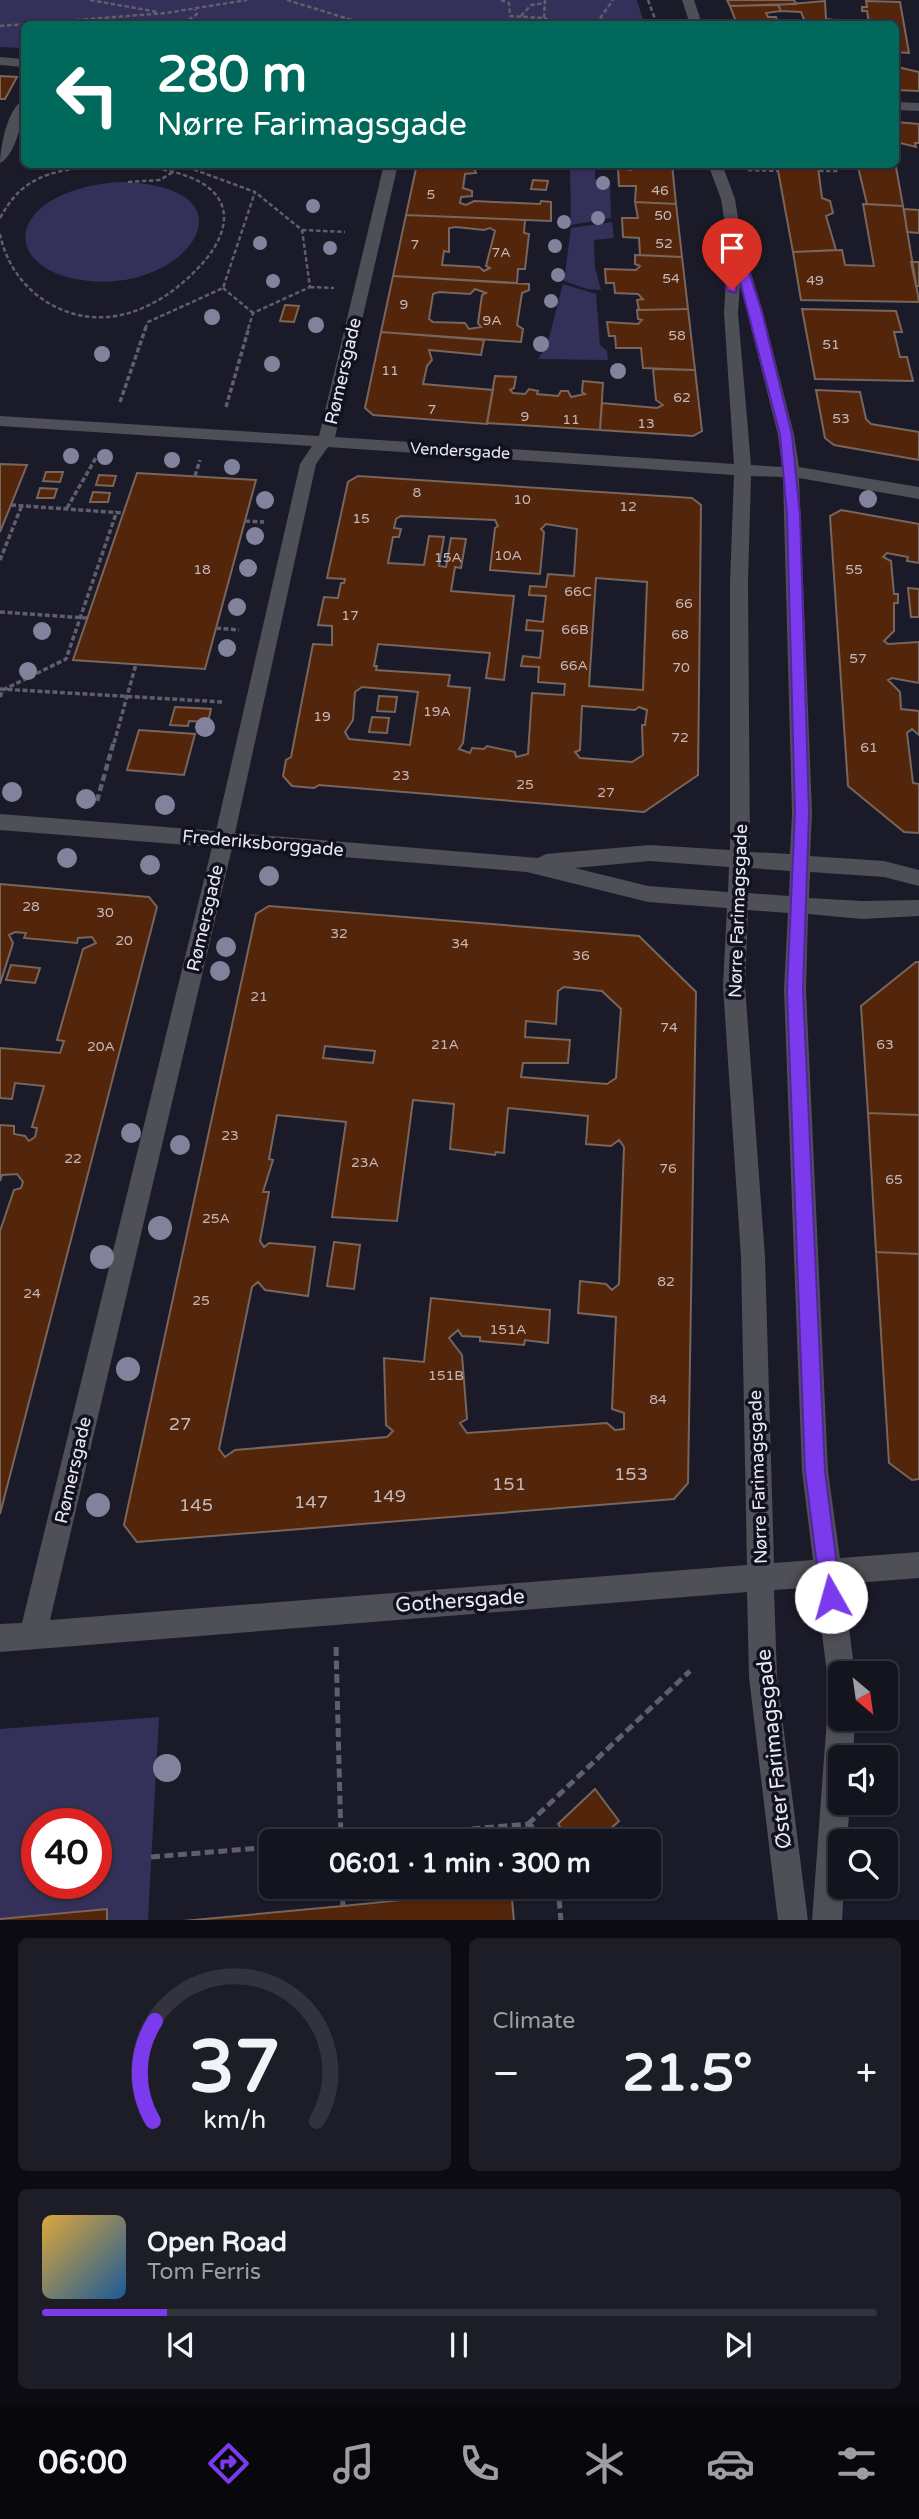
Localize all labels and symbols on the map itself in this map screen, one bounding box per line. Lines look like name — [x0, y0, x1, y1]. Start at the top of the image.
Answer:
house number: 46 — [651, 182, 669, 199]
house number: 5 — [427, 186, 435, 203]
house number: 50 — [654, 207, 672, 224]
pin — [702, 218, 762, 290]
house number: 52 — [655, 235, 673, 252]
house number: 7 — [411, 236, 419, 253]
house number: 7A — [491, 244, 511, 261]
house number: 54 — [662, 270, 680, 287]
house number: 49 — [806, 272, 824, 289]
house number: 9 — [400, 296, 408, 313]
house number: 9A — [482, 312, 502, 329]
street label: Rømersgade — [320, 315, 366, 427]
house number: 58 — [668, 327, 686, 344]
house number: 51 — [822, 336, 840, 353]
house number: 11 — [381, 362, 399, 379]
house number: 62 — [673, 389, 691, 406]
house number: 7 — [428, 401, 436, 418]
house number: 9 — [521, 408, 529, 425]
house number: 53 — [832, 410, 850, 427]
house number: 11 — [562, 411, 580, 428]
house number: 13 — [637, 415, 655, 432]
street label: Vendersgade — [409, 438, 511, 464]
house number: 8 — [413, 484, 422, 501]
house number: 10 — [513, 491, 531, 508]
house number: 12 — [619, 498, 637, 515]
house number: 15 — [352, 510, 370, 527]
house number: 10A — [494, 547, 522, 564]
house number: 15A — [434, 549, 462, 566]
house number: 18 — [193, 561, 211, 578]
house number: 55 — [845, 561, 863, 578]
house number: 66C — [564, 583, 592, 600]
house number: 66 — [675, 595, 693, 612]
house number: 17 — [341, 607, 359, 624]
house number: 66B — [561, 621, 589, 638]
house number: 68 — [671, 626, 689, 643]
house number: 57 — [849, 650, 867, 667]
house number: 66A — [560, 657, 588, 674]
house number: 70 — [672, 659, 690, 676]
house number: 19A — [423, 703, 451, 720]
house number: 19 — [313, 708, 331, 725]
house number: 72 — [671, 729, 689, 746]
house number: 61 — [860, 739, 878, 756]
house number: 23 — [392, 767, 410, 784]
house number: 25 — [516, 776, 534, 793]
house number: 27 — [597, 784, 615, 801]
street label: Nørre Farimagsgade — [724, 824, 752, 998]
street label: Frederiksborggade — [181, 825, 345, 861]
street label: Rømersgade — [182, 862, 228, 974]
house number: 28 — [22, 898, 40, 915]
house number: 30 — [96, 904, 114, 921]
house number: 32 — [330, 925, 348, 942]
house number: 20 — [115, 932, 133, 949]
house number: 34 — [451, 935, 469, 952]
house number: 36 — [572, 947, 590, 964]
house number: 21 — [250, 988, 268, 1005]
house number: 74 — [660, 1019, 678, 1036]
house number: 21A — [431, 1036, 459, 1053]
house number: 63 — [876, 1036, 894, 1053]
house number: 20A — [87, 1038, 115, 1055]
house number: 23 — [221, 1127, 239, 1144]
house number: 22 — [64, 1150, 82, 1167]
house number: 23A — [351, 1154, 379, 1171]
house number: 76 — [659, 1160, 677, 1177]
house number: 65 — [885, 1171, 903, 1188]
house number: 25A — [202, 1210, 230, 1227]
house number: 82 — [657, 1273, 675, 1290]
house number: 24 — [23, 1285, 41, 1302]
house number: 25 — [192, 1292, 210, 1309]
house number: 151A — [490, 1321, 526, 1338]
house number: 151B — [428, 1367, 464, 1384]
street label: Nørre Farimagsgade — [744, 1390, 772, 1564]
house number: 84 — [649, 1391, 667, 1408]
house number: 27 — [169, 1413, 191, 1435]
street label: Rømersgade — [50, 1414, 96, 1526]
house number: 153 — [614, 1463, 648, 1485]
house number: 151 — [492, 1473, 526, 1495]
house number: 149 — [372, 1485, 406, 1507]
house number: 147 — [294, 1491, 328, 1513]
house number: 145 — [179, 1494, 213, 1516]
position arrow — [794, 1560, 868, 1634]
street label: Gothersgade — [394, 1584, 526, 1618]
street label: Øster Farimagsgade — [751, 1648, 797, 1850]
north arrow — [828, 1661, 898, 1731]
speed limit sign: 40 — [21, 1808, 112, 1899]

